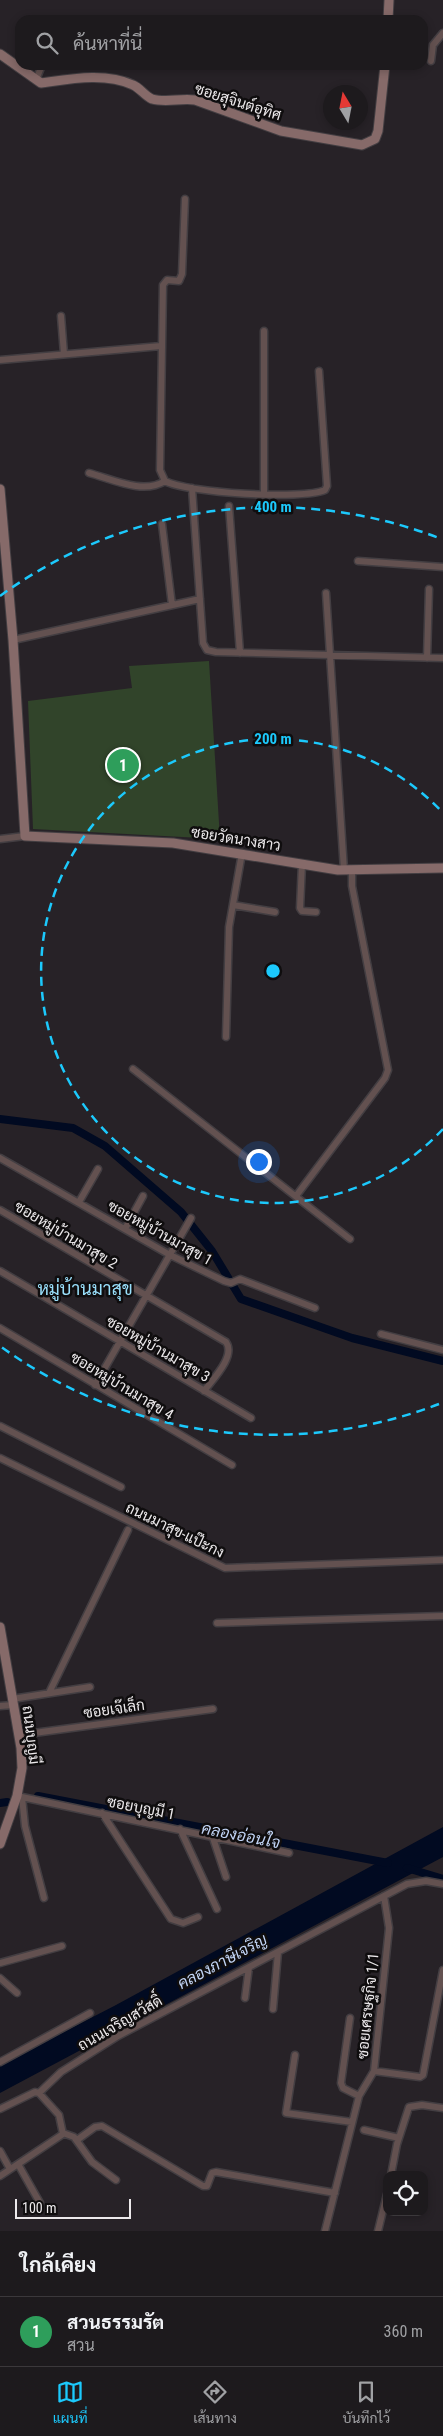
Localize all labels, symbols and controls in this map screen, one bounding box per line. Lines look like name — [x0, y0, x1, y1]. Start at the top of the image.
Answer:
search box — [15, 15, 428, 70]
icon: search — [33, 29, 61, 57]
text: ค้นหาที่นี่ — [73, 32, 142, 55]
street label: ซอยสุจินต์อุทิศ — [192, 79, 284, 126]
north arrow — [323, 85, 368, 130]
text: 400 m — [254, 498, 292, 516]
text: 200 m — [254, 730, 292, 748]
pin: 1 — [107, 746, 139, 784]
street label: ซอยวัดนางสาว — [190, 823, 282, 855]
centre of rings — [264, 962, 282, 980]
your location — [246, 1149, 272, 1175]
street label: ซอยหมู่บ้านมาสุข 2 — [10, 1196, 121, 1275]
street label: ซอยหมู่บ้านมาสุข 1 — [104, 1196, 216, 1271]
district label: หมู่บ้านมาสุข — [37, 1277, 133, 1302]
street label: ซอยหมู่บ้านมาสุข 3 — [102, 1311, 214, 1388]
street label: ซอยหมู่บ้านมาสุข 4 — [66, 1347, 177, 1426]
street label: ถนนมาสุข-แป๊ะกง — [122, 1497, 228, 1563]
street label: ซอยเจ๊เล็ก — [82, 1694, 146, 1722]
street label: ถนนบุญมี — [16, 1704, 45, 1766]
street label: ซอยบุญมี 1 — [105, 1792, 177, 1825]
water label: คลองอ่อนใจ — [200, 1817, 282, 1852]
water label: คลองภาษีเจริญ — [173, 1928, 271, 1993]
street label: ซอยเศรษฐกิจ 1/1 — [353, 1952, 384, 2060]
street label: ถนนเจริญสวัสดิ์ — [71, 1986, 165, 2054]
map controls — [383, 2171, 428, 2216]
button: locate — [383, 2171, 428, 2216]
scale bar — [15, 2196, 131, 2219]
text: 100 m — [22, 2200, 57, 2216]
text: ใกล้เคียง — [20, 2253, 96, 2277]
text: สวนธรรมรัต — [67, 2311, 164, 2334]
text: 1 — [32, 2322, 40, 2341]
text: 360 m — [384, 2322, 423, 2341]
text: สวน — [67, 2336, 95, 2355]
tab: แผนที่ — [53, 2378, 88, 2426]
tab: เส้นทาง — [193, 2378, 237, 2426]
tab: บันทึกไว้ — [342, 2378, 390, 2426]

